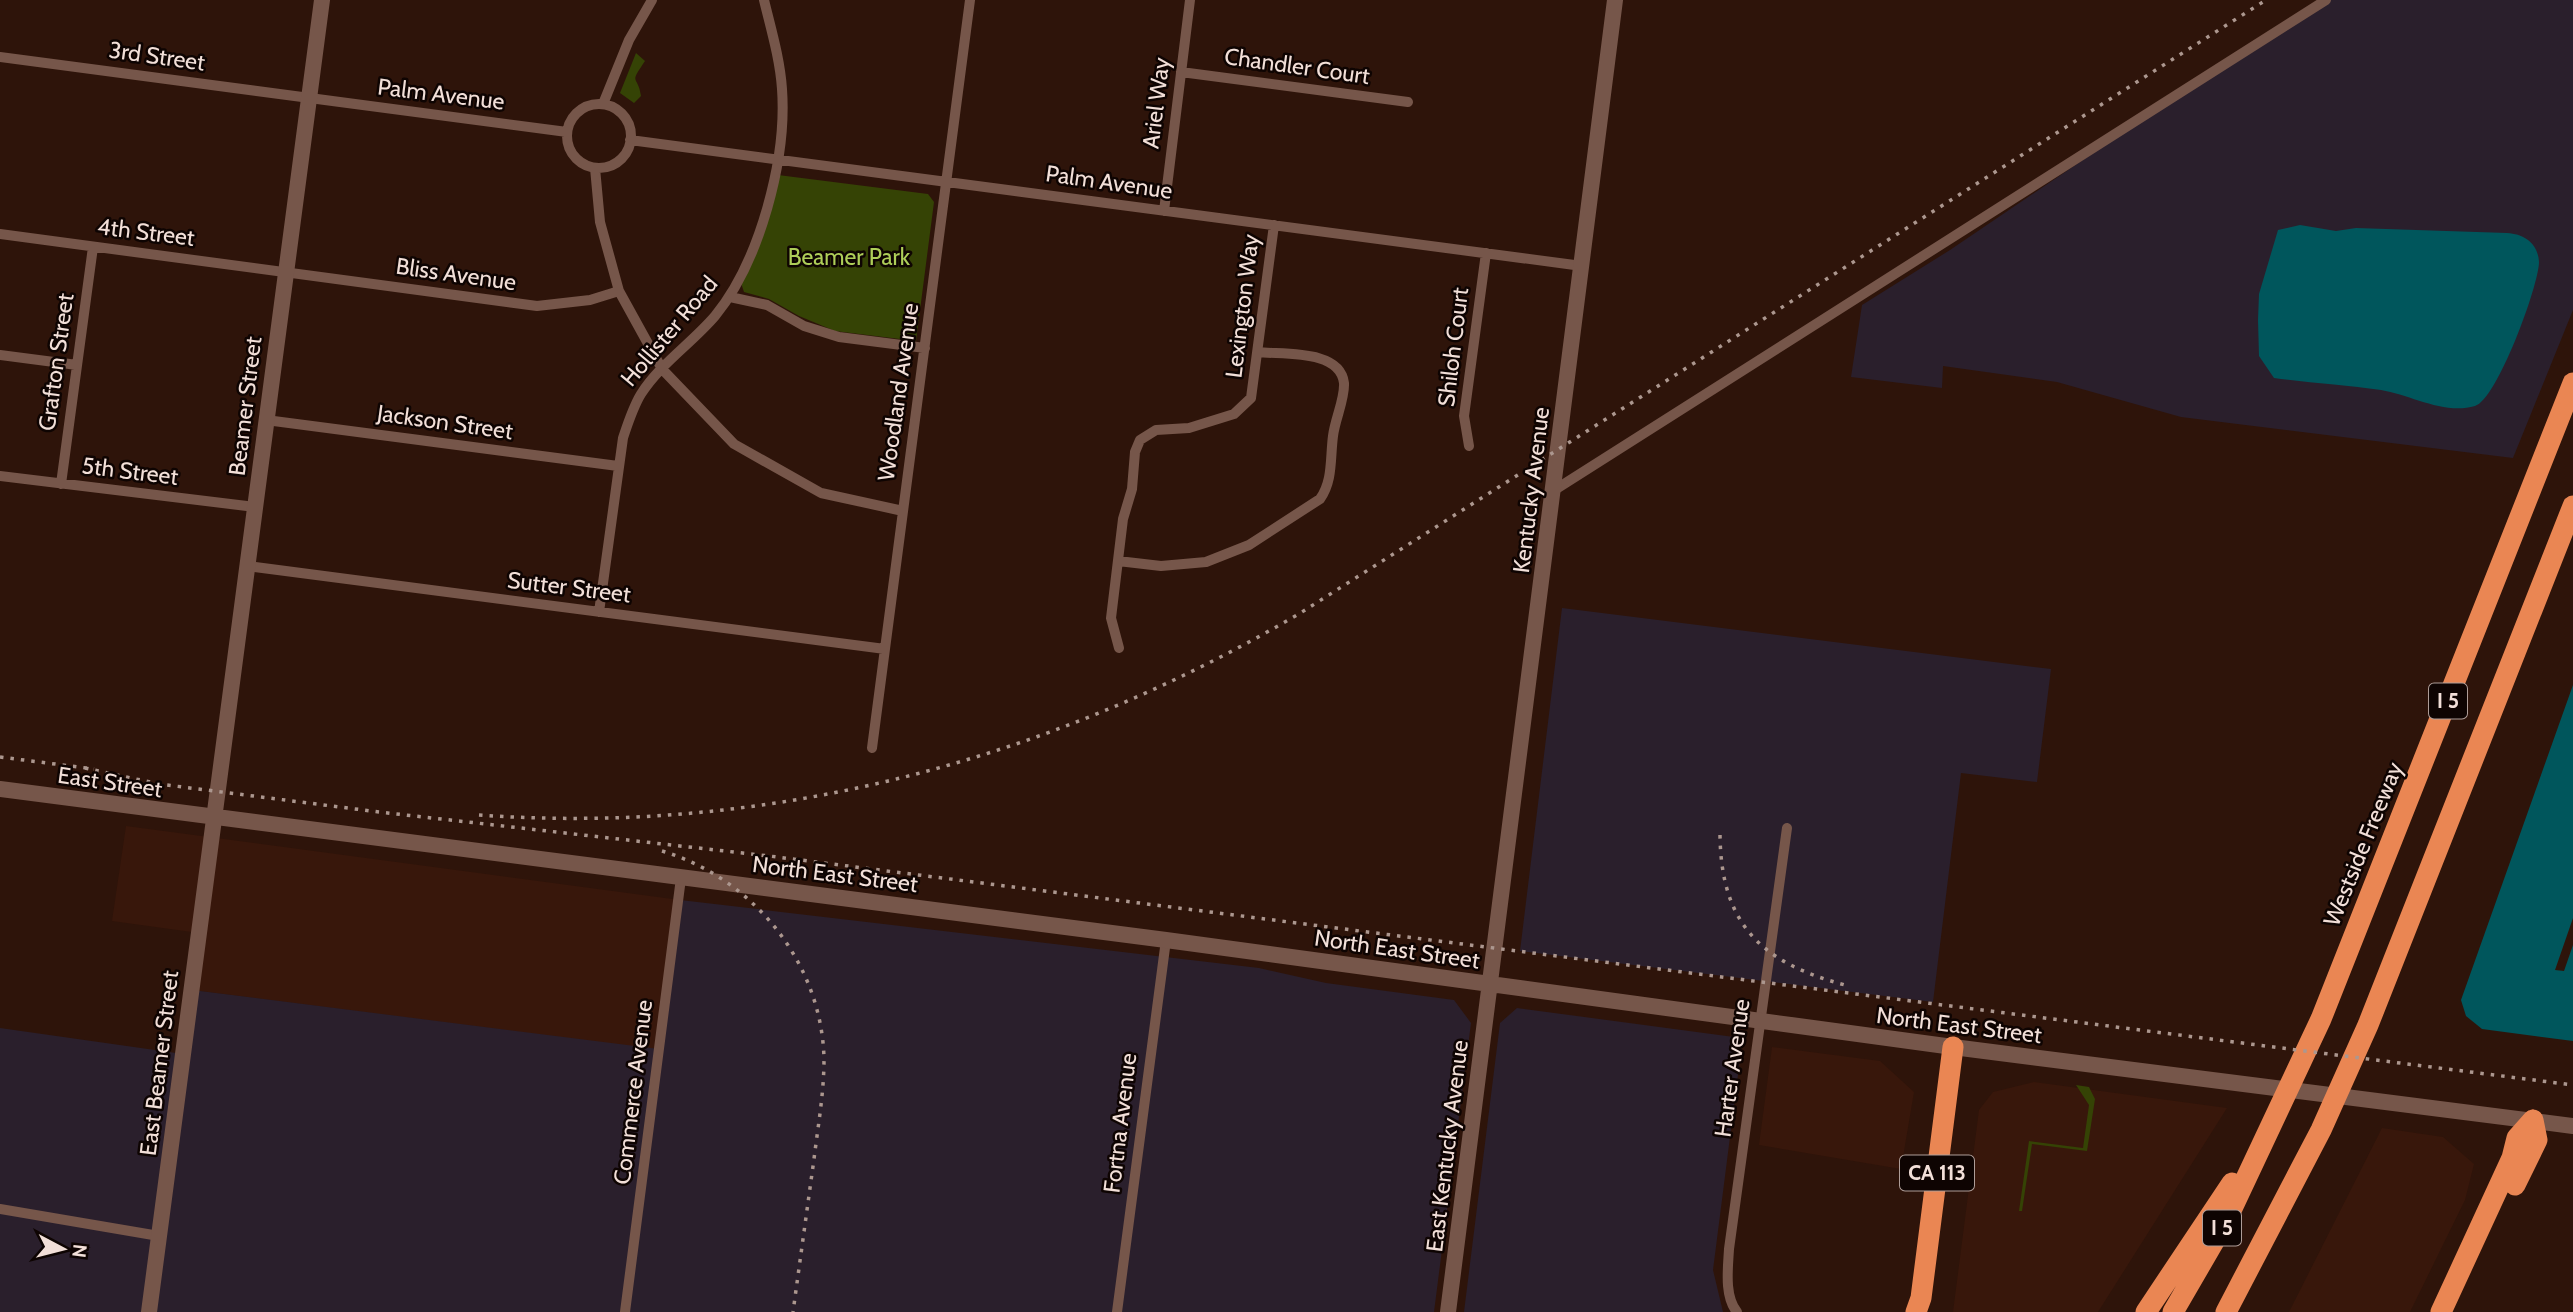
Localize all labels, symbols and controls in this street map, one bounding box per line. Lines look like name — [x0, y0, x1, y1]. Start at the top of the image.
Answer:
street label: 3rd Street — [107, 35, 207, 77]
street label: Chandler Court — [1223, 42, 1372, 90]
street label: Ariel Way — [1137, 55, 1176, 150]
street label: Palm Avenue — [376, 72, 506, 116]
street label: Palm Avenue — [1044, 159, 1174, 205]
street label: 4th Street — [96, 212, 196, 252]
street label: Lexington Way — [1219, 232, 1265, 379]
park label: Beamer Park — [788, 243, 911, 271]
street label: Bliss Avenue — [394, 252, 518, 296]
street label: Hollister Road — [615, 270, 723, 392]
street label: Shiloh Court — [1432, 286, 1474, 408]
street label: Grafton Street — [33, 291, 80, 432]
street label: Woodland Avenue — [872, 301, 924, 483]
street label: Beamer Street — [223, 335, 267, 477]
street label: Jackson Street — [374, 398, 515, 445]
street label: Kentucky Avenue — [1507, 405, 1555, 575]
street label: 5th Street — [80, 451, 180, 491]
street label: Sutter Street — [506, 566, 633, 608]
road number: I 5 — [2429, 684, 2467, 718]
street label: Westside Freeway — [2317, 758, 2409, 930]
street label: East Street — [56, 761, 164, 803]
street label: North East Street — [751, 850, 920, 898]
street label: North East Street — [1313, 924, 1482, 974]
street label: East Beamer Street — [134, 969, 184, 1157]
street label: Harter Avenue — [1708, 997, 1756, 1139]
street label: Commerce Avenue — [608, 998, 658, 1186]
street label: North East Street — [1875, 1001, 2044, 1049]
street label: East Kentucky Avenue — [1420, 1038, 1474, 1254]
street label: Fortna Avenue — [1098, 1051, 1142, 1195]
road number: CA 113 — [1900, 1156, 1974, 1190]
road number: I 5 — [2203, 1210, 2241, 1246]
north arrow — [28, 1214, 98, 1284]
text: N — [67, 1243, 92, 1259]

